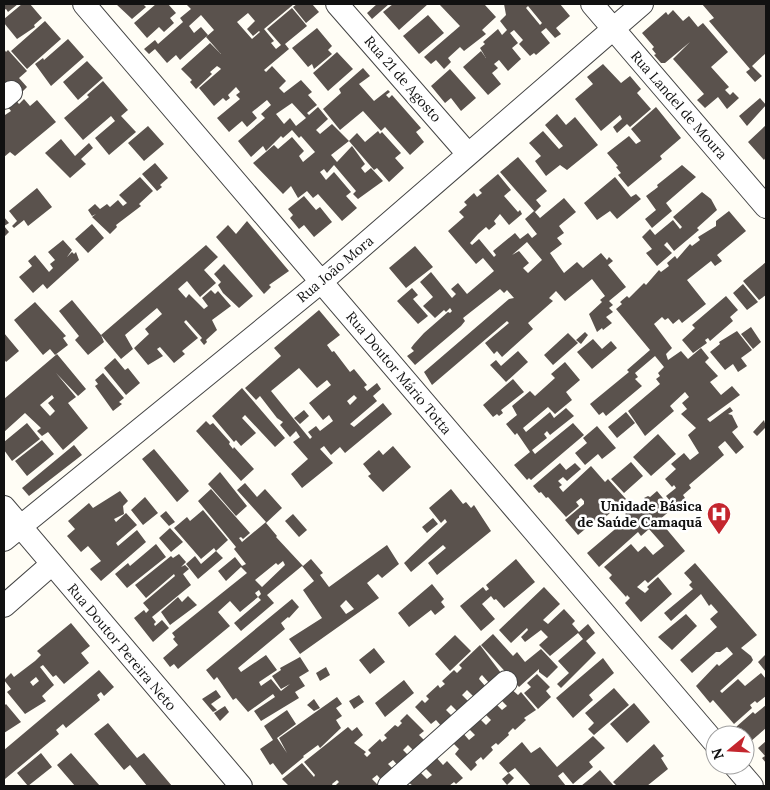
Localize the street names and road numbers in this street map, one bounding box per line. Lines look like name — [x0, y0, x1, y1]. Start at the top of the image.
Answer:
street label: Rua 21 de Agosto — [361, 32, 445, 126]
street label: Rua Landel de Moura — [627, 47, 731, 163]
street label: Rua João Mora — [293, 232, 377, 306]
street label: Rua Doutor Mário Totta — [342, 308, 456, 438]
street label: Rua Doutor Pereira Neto — [64, 580, 180, 714]

